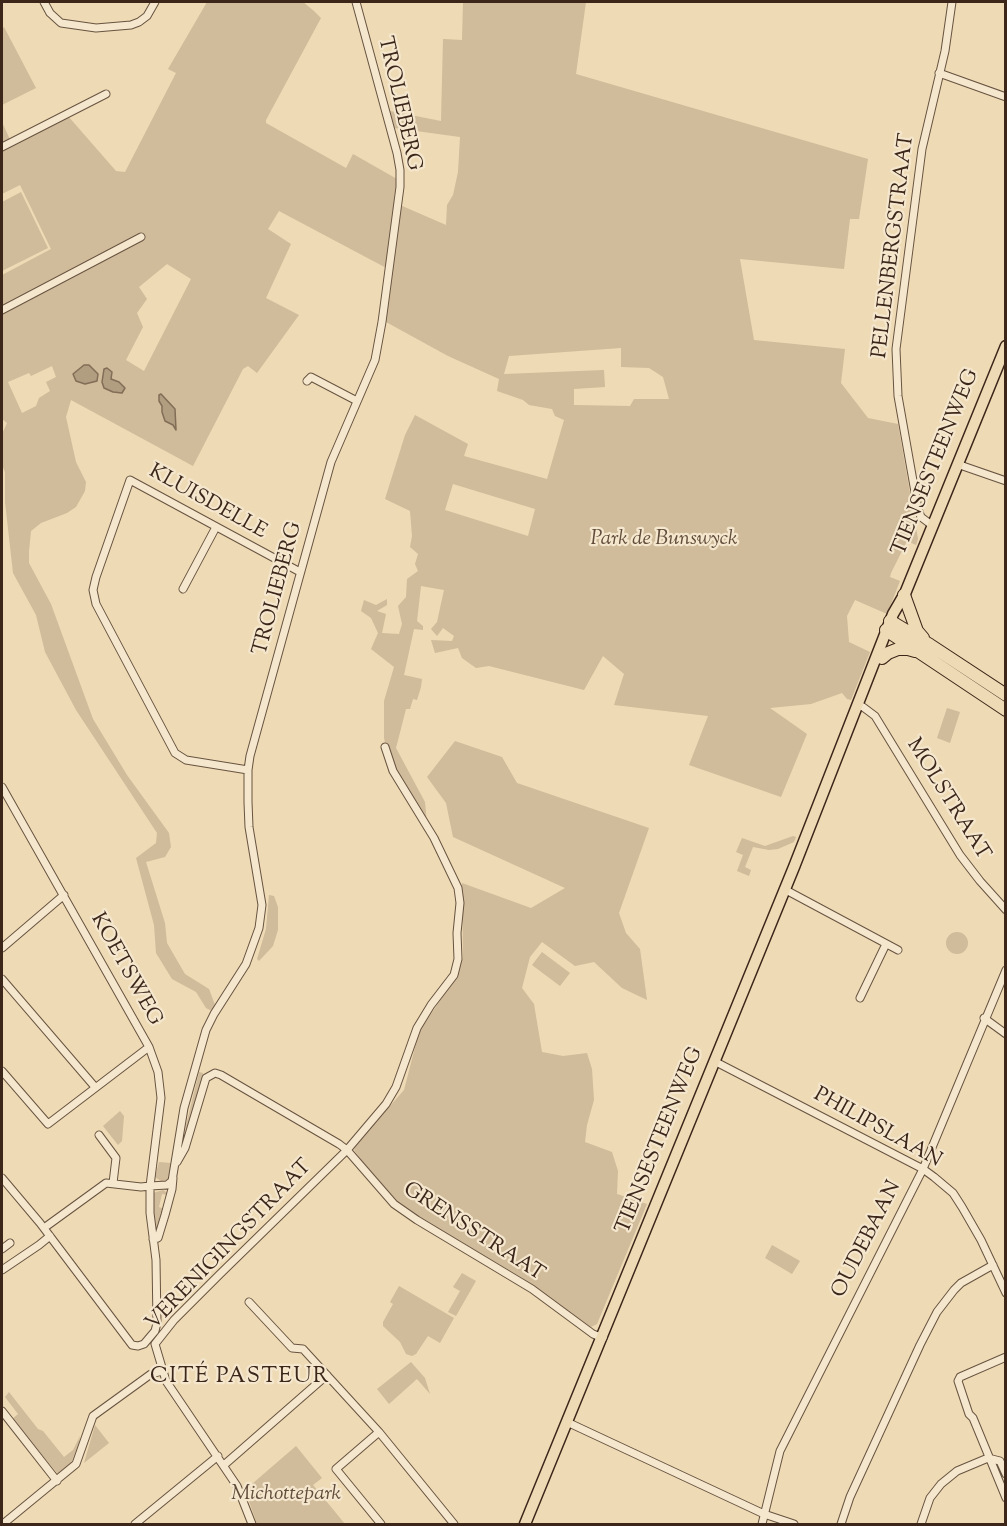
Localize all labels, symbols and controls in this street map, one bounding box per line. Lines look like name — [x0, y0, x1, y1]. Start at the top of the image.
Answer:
street label: TROLIEBERG — [370, 34, 426, 174]
street label: PELLENBERGSTRAAT — [869, 132, 921, 360]
street label: TIENSESTEENWEG — [888, 366, 986, 560]
street label: KLUISDELLE — [144, 460, 270, 546]
street label: TROLIEBERG — [249, 520, 309, 658]
park label: Park de Bunswyck — [590, 527, 738, 553]
street label: MOLSTRAAT — [900, 734, 994, 866]
street label: KOETSWEG — [84, 909, 166, 1031]
street label: TIENSESTEENWEG — [612, 1044, 710, 1238]
street label: PHILIPSLAAN — [808, 1083, 946, 1175]
street label: VERENIGINGSTRAAT — [142, 1155, 318, 1337]
street label: OUDEBAAN — [828, 1177, 908, 1303]
street label: GRENSSTRAAT — [398, 1178, 548, 1288]
district label: CITÉ PASTEUR — [150, 1365, 330, 1391]
park label: Michottepark — [231, 1482, 341, 1508]

